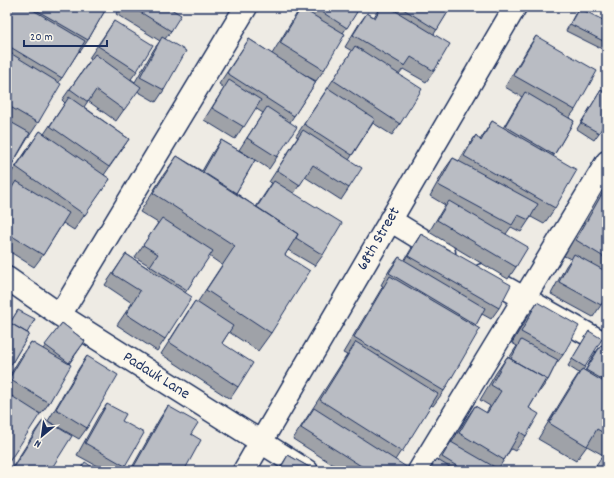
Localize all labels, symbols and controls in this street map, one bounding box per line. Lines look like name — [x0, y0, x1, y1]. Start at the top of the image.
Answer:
scale bar — [24, 22, 107, 48]
text: 20 m — [30, 29, 53, 46]
street label: 68th Street — [352, 203, 407, 275]
street label: Padauk Lane — [118, 346, 194, 406]
north arrow — [22, 416, 62, 456]
text: N — [31, 434, 44, 451]

